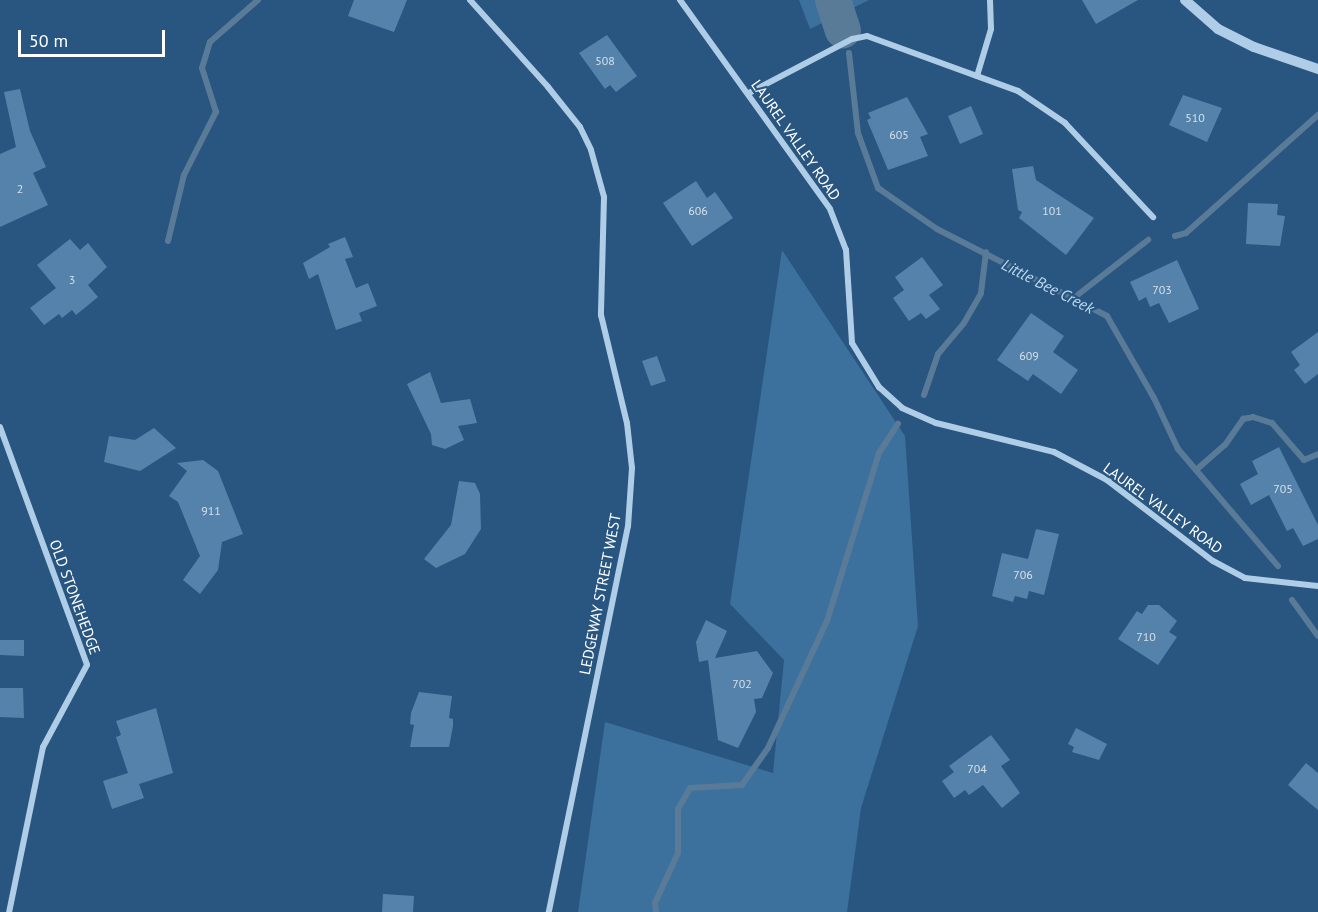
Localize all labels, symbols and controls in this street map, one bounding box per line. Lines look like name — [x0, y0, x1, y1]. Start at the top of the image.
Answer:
scale bar — [21, 18, 168, 56]
text: 50 m — [29, 29, 68, 52]
house number: 508 — [595, 54, 615, 68]
street label: LAUREL VALLEY ROAD — [747, 76, 845, 204]
house number: 510 — [1185, 111, 1205, 125]
house number: 605 — [889, 128, 909, 142]
house number: 2 — [17, 182, 23, 196]
house number: 606 — [688, 204, 708, 218]
house number: 101 — [1042, 204, 1062, 218]
water label: Little Bee Creek — [998, 254, 1098, 318]
house number: 3 — [69, 273, 75, 287]
house number: 703 — [1152, 283, 1172, 297]
house number: 609 — [1019, 349, 1039, 363]
street label: LAUREL VALLEY ROAD — [1099, 458, 1227, 558]
house number: 705 — [1273, 482, 1293, 496]
house number: 911 — [201, 504, 221, 518]
street label: LEDGEWAY STREET WEST — [575, 511, 625, 677]
street label: OLD STONEHEDGE — [46, 537, 104, 657]
house number: 706 — [1013, 568, 1033, 582]
house number: 710 — [1136, 630, 1156, 644]
house number: 702 — [732, 677, 752, 691]
house number: 704 — [967, 762, 987, 776]

